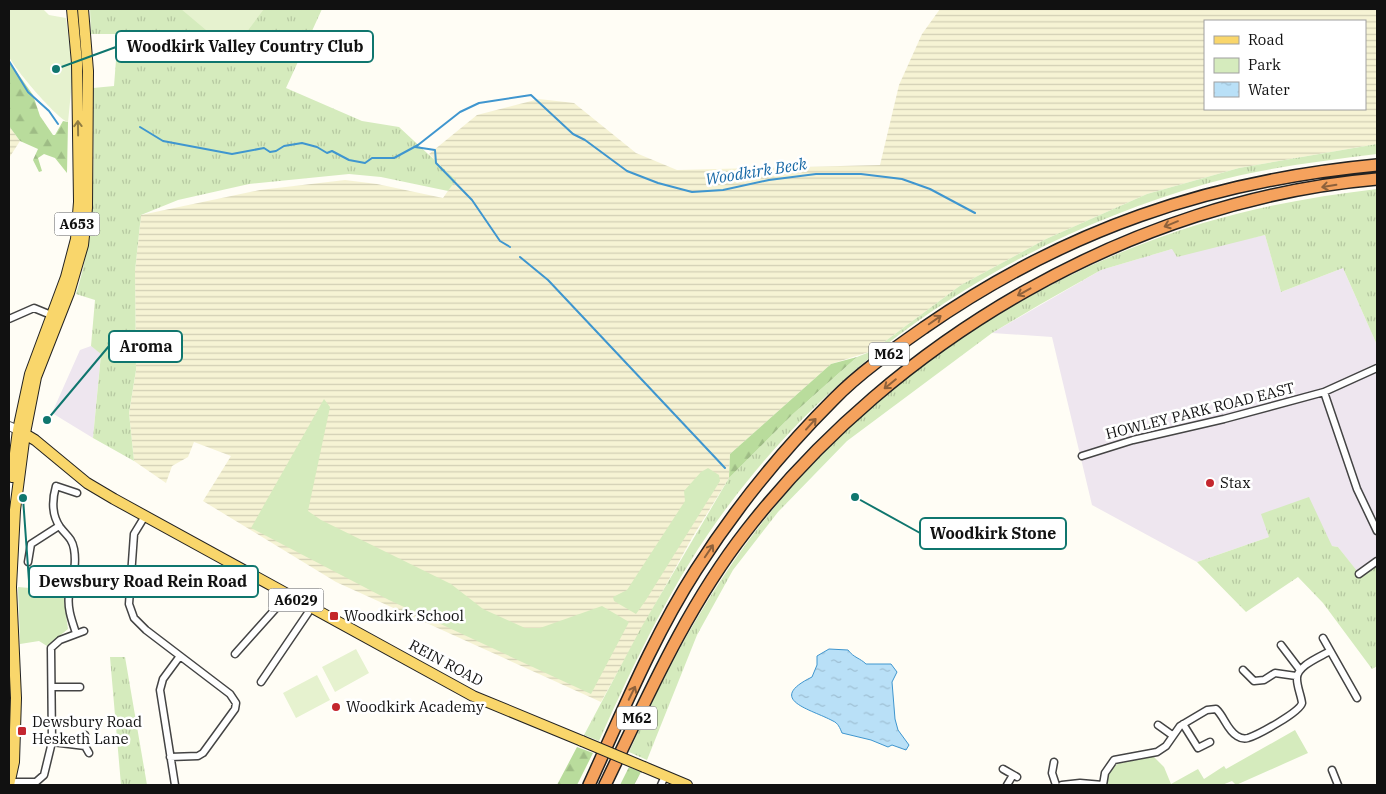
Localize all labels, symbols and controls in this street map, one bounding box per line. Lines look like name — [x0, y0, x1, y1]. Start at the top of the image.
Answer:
legend — [1204, 20, 1366, 110]
text: Road — [1248, 30, 1284, 49]
callout: Woodkirk Valley Country Club — [116, 31, 373, 62]
text: Woodkirk Valley Country Club — [127, 36, 364, 56]
text: Park — [1248, 55, 1281, 74]
text: Water — [1248, 80, 1290, 99]
one-way arrow — [73, 120, 83, 136]
water label: Woodkirk Beck — [704, 153, 809, 189]
one-way arrow — [1321, 181, 1337, 191]
road number: A653 — [54, 212, 100, 235]
one-way arrow — [1164, 221, 1179, 230]
one-way arrow — [1017, 287, 1031, 297]
one-way arrow — [928, 315, 942, 325]
callout: Aroma — [109, 331, 182, 362]
text: Aroma — [119, 336, 173, 356]
road number: M62 — [869, 342, 909, 366]
one-way arrow — [884, 378, 897, 389]
street label: HOWLEY PARK ROAD EAST — [1103, 378, 1297, 443]
one-way arrow — [805, 418, 817, 431]
place label: Stax — [1220, 473, 1251, 492]
marker: Stax — [1204, 477, 1216, 489]
callout: Woodkirk Stone — [920, 518, 1066, 549]
text: Woodkirk Stone — [930, 523, 1056, 543]
one-way arrow — [704, 544, 714, 558]
callout: Dewsbury Road Rein Road — [29, 566, 258, 597]
text: Dewsbury Road Rein Road — [39, 571, 247, 591]
road number: A6029 — [268, 588, 324, 612]
place label: Woodkirk School — [344, 606, 464, 625]
marker: Woodkirk School — [328, 610, 340, 622]
street label: REIN ROAD — [406, 635, 487, 690]
one-way arrow — [627, 686, 637, 701]
place label: Woodkirk Academy — [346, 697, 484, 716]
marker: Woodkirk Academy — [330, 701, 342, 713]
road number: M62 — [617, 706, 657, 730]
place label: Dewsbury Road Hesketh Lane — [32, 712, 142, 748]
marker: Dewsbury Road Hesketh Lane — [16, 725, 28, 737]

